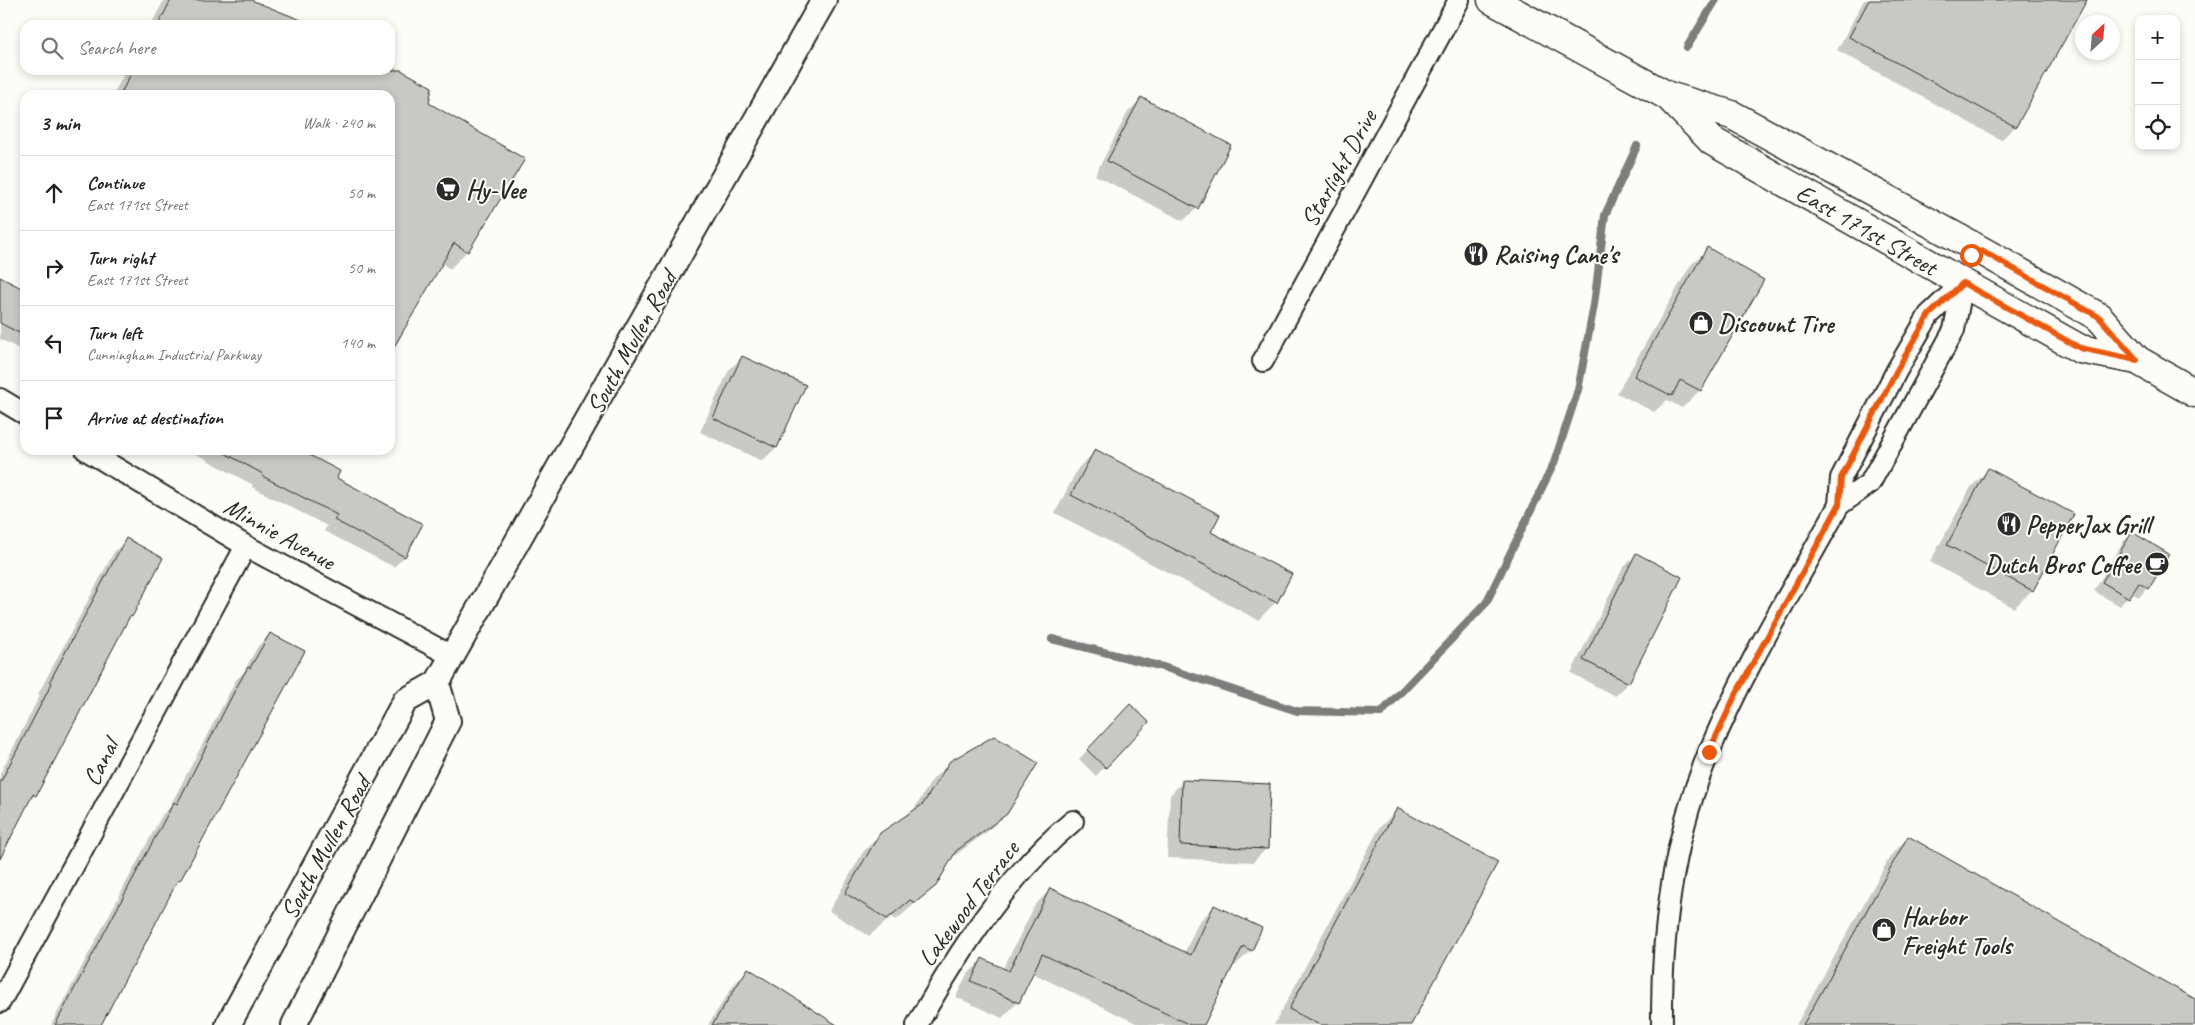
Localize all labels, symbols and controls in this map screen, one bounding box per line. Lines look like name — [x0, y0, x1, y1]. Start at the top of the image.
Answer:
north arrow — [2075, 15, 2120, 60]
map controls — [2135, 15, 2180, 150]
button: + — [2135, 15, 2180, 60]
search box — [20, 20, 395, 75]
icon: search — [38, 34, 66, 62]
text: Search here — [78, 36, 155, 60]
button: − — [2135, 60, 2180, 105]
street label: Starlight Drive — [1294, 103, 1385, 233]
button: locate — [2135, 105, 2180, 150]
text: 3 min — [40, 110, 80, 136]
text: Walk · 240 m — [303, 113, 375, 133]
text: Continue — [87, 171, 144, 195]
place label: Hy-Vee — [466, 174, 527, 206]
supermarket icon: Hy-Vee — [435, 176, 461, 202]
street label: East 171st Street — [1790, 177, 1945, 284]
icon: ahead — [40, 179, 68, 207]
text: 50 m — [348, 183, 375, 203]
text: East 171st Street — [87, 195, 188, 215]
place label: Raising Cane's — [1494, 239, 1621, 271]
restaurant icon: Raising Cane's — [1463, 241, 1489, 267]
route start — [1960, 244, 1983, 267]
text: Turn right — [87, 246, 154, 270]
icon: right — [40, 254, 68, 282]
text: 50 m — [348, 258, 375, 278]
street label: South Mullen Road — [579, 262, 686, 420]
text: East 171st Street — [87, 270, 188, 290]
place label: Discount Tire — [1718, 308, 1835, 340]
shop icon: Discount Tire — [1688, 310, 1714, 336]
text: Turn left — [87, 321, 142, 345]
icon: left — [40, 329, 68, 357]
text: 140 m — [341, 333, 375, 353]
text: Cunningham Industrial Parkway — [87, 345, 261, 365]
icon: arrive — [40, 404, 68, 432]
text: Arrive at destination — [87, 406, 223, 430]
street label: Minnie Avenue — [218, 490, 342, 578]
place label: PepperJax Grill — [2026, 509, 2155, 541]
restaurant icon: PepperJax Grill — [1996, 511, 2022, 537]
place label: Dutch Bros Coffee — [1985, 549, 2143, 581]
cafe icon: Dutch Bros Coffee — [2144, 551, 2170, 577]
street label: Canal — [75, 729, 129, 791]
route end — [1698, 741, 1721, 764]
street label: South Mullen Road — [273, 767, 380, 925]
street label: Lakewood Terrace — [911, 833, 1028, 973]
place label: Harbor Freight Tools — [1902, 901, 2014, 962]
shop icon: Harbor Freight Tools — [1871, 917, 1897, 943]

